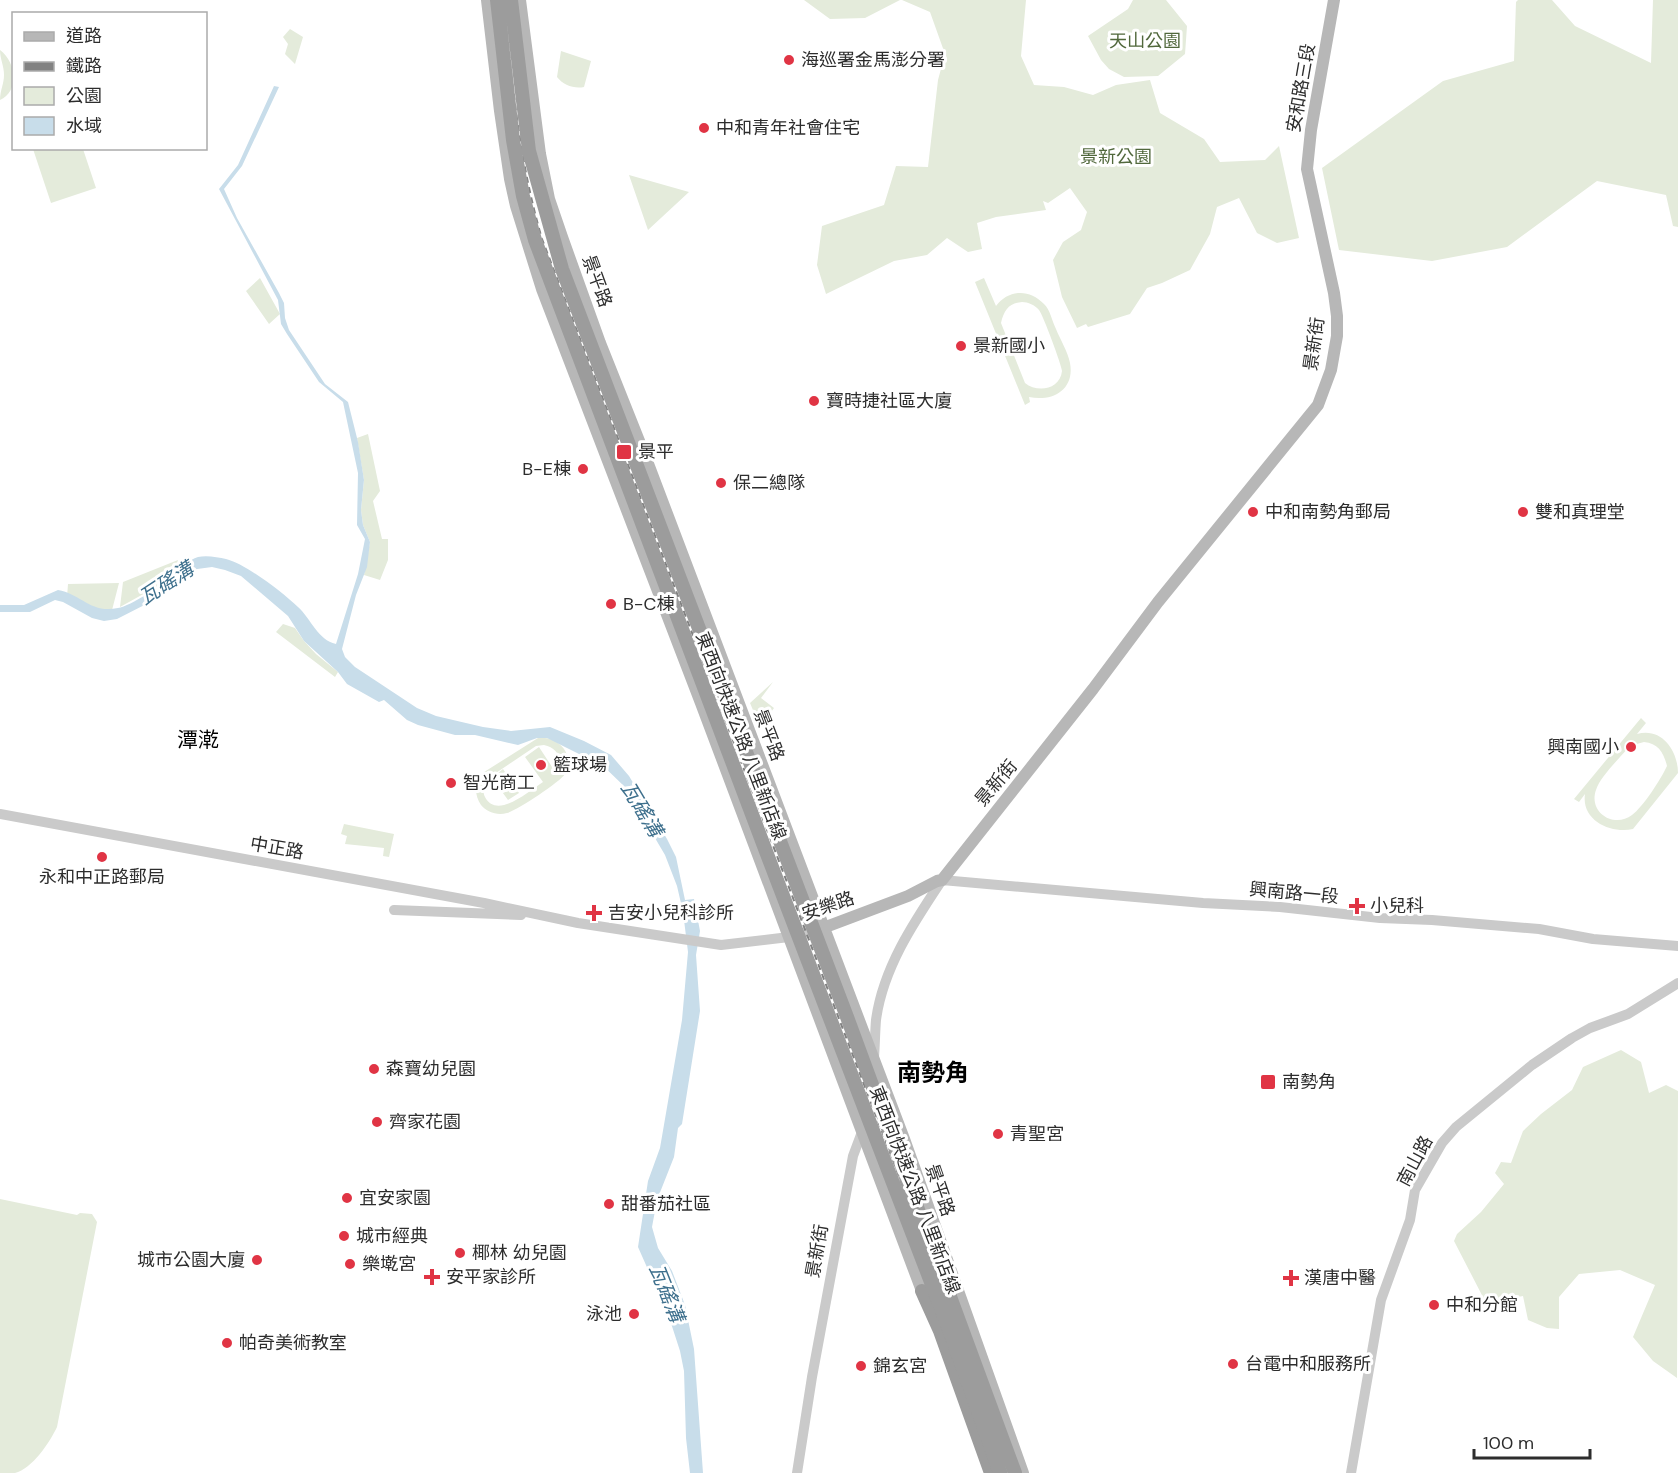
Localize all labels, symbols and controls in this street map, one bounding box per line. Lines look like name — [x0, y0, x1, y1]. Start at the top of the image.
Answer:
legend — [12, 12, 207, 150]
text: 道路 — [66, 24, 102, 48]
park label: 天山公園 — [1109, 29, 1181, 53]
street label: 安和路三段 — [1281, 42, 1321, 134]
place label: 海巡署金馬澎分署 — [801, 48, 945, 72]
marker: 海巡署金馬澎分署 — [782, 53, 796, 67]
text: 鐵路 — [66, 54, 102, 78]
text: 公園 — [66, 84, 102, 108]
text: 水域 — [66, 114, 102, 138]
place label: 中和青年社會住宅 — [716, 116, 860, 140]
marker: 中和青年社會住宅 — [697, 121, 711, 135]
park label: 景新公園 — [1080, 145, 1152, 169]
street label: 景平路 — [576, 252, 618, 310]
street label: 景新街 — [1298, 316, 1330, 372]
place label: 景新國小 — [973, 334, 1045, 358]
marker: 景新國小 — [954, 339, 968, 353]
place label: 寶時捷社區大廈 — [826, 389, 952, 413]
marker: 寶時捷社區大廈 — [807, 394, 821, 408]
place label: 景平 — [638, 440, 674, 464]
marker: 景平 — [615, 443, 633, 461]
place label: B-E棟 — [522, 457, 571, 481]
marker: B-E棟 — [576, 462, 590, 476]
place label: 保二總隊 — [733, 471, 805, 495]
marker: 保二總隊 — [714, 476, 728, 490]
place label: 中和南勢角郵局 — [1265, 500, 1391, 524]
place label: 雙和真理堂 — [1535, 500, 1625, 524]
marker: 中和南勢角郵局 — [1246, 505, 1260, 519]
marker: 雙和真理堂 — [1516, 505, 1530, 519]
water label: 瓦磘溝 — [134, 554, 201, 610]
place label: B-C棟 — [623, 592, 675, 616]
marker: B-C棟 — [604, 597, 618, 611]
street label: 東西向快速公路 八里新店線 — [690, 629, 792, 843]
street label: 景平路 — [748, 705, 790, 765]
district label: 潭漧 — [177, 726, 219, 754]
place label: 興南國小 — [1547, 735, 1619, 759]
marker: 興南國小 — [1624, 740, 1638, 754]
place label: 籃球場 — [553, 753, 607, 777]
street label: 景新街 — [969, 755, 1023, 811]
marker: 籃球場 — [534, 758, 548, 772]
place label: 智光商工 — [463, 771, 535, 795]
marker: 智光商工 — [444, 776, 458, 790]
water label: 瓦磘溝 — [615, 777, 670, 844]
street label: 中正路 — [248, 831, 306, 865]
marker: 永和中正路郵局 — [95, 850, 109, 864]
place label: 永和中正路郵局 — [39, 865, 165, 889]
street label: 興南路一段 — [1248, 877, 1340, 909]
street label: 安樂路 — [799, 886, 857, 926]
place label: 小兒科 — [1370, 894, 1424, 918]
marker: 小兒科 — [1348, 897, 1366, 915]
place label: 吉安小兒科診所 — [608, 901, 734, 925]
marker: 吉安小兒科診所 — [585, 904, 603, 922]
place label: 森寶幼兒園 — [386, 1057, 476, 1081]
district label: 南勢角 — [897, 1057, 969, 1088]
marker: 森寶幼兒園 — [367, 1062, 381, 1076]
place label: 南勢角 — [1282, 1070, 1336, 1094]
marker: 南勢角 — [1259, 1073, 1277, 1091]
street label: 東西向快速公路 八里新店線 — [864, 1083, 966, 1297]
place label: 齊家花園 — [389, 1110, 461, 1134]
marker: 齊家花園 — [370, 1115, 384, 1129]
place label: 青聖宮 — [1010, 1122, 1064, 1146]
marker: 青聖宮 — [991, 1127, 1005, 1141]
street label: 南山路 — [1392, 1132, 1438, 1190]
street label: 景平路 — [920, 1161, 960, 1219]
place label: 宜安家園 — [359, 1186, 431, 1210]
marker: 宜安家園 — [340, 1191, 354, 1205]
place label: 甜番茄社區 — [621, 1192, 711, 1216]
marker: 甜番茄社區 — [602, 1197, 616, 1211]
street label: 景新街 — [800, 1222, 834, 1280]
place label: 城市經典 — [356, 1224, 428, 1248]
marker: 城市經典 — [337, 1229, 351, 1243]
place label: 椰林 幼兒園 — [472, 1241, 567, 1265]
marker: 椰林 幼兒園 — [453, 1246, 467, 1260]
place label: 城市公園大廈 — [137, 1248, 245, 1272]
place label: 樂墘宮 — [362, 1252, 416, 1276]
marker: 城市公園大廈 — [250, 1253, 264, 1267]
marker: 樂墘宮 — [343, 1257, 357, 1271]
water label: 瓦磘溝 — [644, 1260, 691, 1328]
place label: 安平家診所 — [446, 1265, 536, 1289]
place label: 漢唐中醫 — [1304, 1266, 1376, 1290]
marker: 安平家診所 — [423, 1268, 441, 1286]
marker: 漢唐中醫 — [1282, 1269, 1300, 1287]
place label: 中和分館 — [1446, 1293, 1518, 1317]
marker: 中和分館 — [1427, 1298, 1441, 1312]
place label: 泳池 — [586, 1302, 622, 1326]
marker: 泳池 — [627, 1307, 641, 1321]
place label: 帕奇美術教室 — [239, 1331, 347, 1355]
marker: 帕奇美術教室 — [220, 1336, 234, 1350]
place label: 台電中和服務所 — [1245, 1352, 1371, 1376]
place label: 錦玄宮 — [873, 1354, 927, 1378]
marker: 台電中和服務所 — [1226, 1357, 1240, 1371]
marker: 錦玄宮 — [854, 1359, 868, 1373]
scale bar — [1474, 1422, 1590, 1460]
text: 100 m — [1483, 1431, 1534, 1455]

